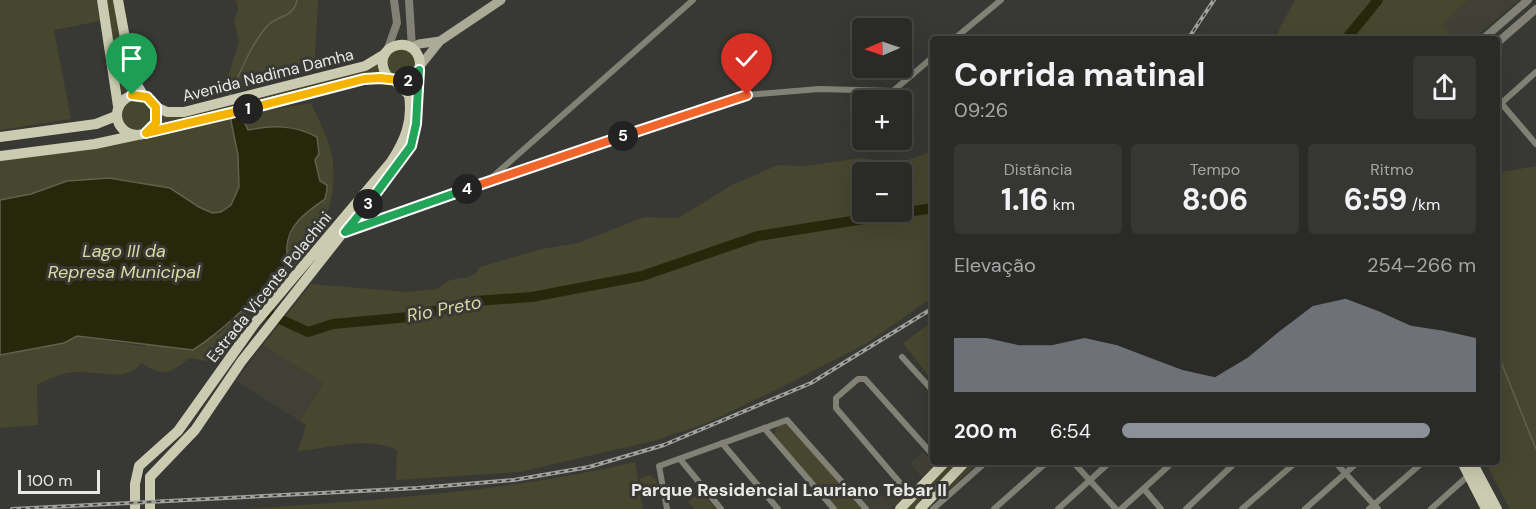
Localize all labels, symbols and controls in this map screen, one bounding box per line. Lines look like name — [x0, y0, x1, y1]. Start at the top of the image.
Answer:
north arrow — [852, 18, 912, 78]
map controls — [852, 18, 912, 222]
pin — [106, 33, 157, 95]
pin — [721, 33, 772, 95]
icon: arrive — [115, 42, 148, 75]
icon: check — [730, 42, 763, 75]
street label: Avenida Nadima Damha — [180, 44, 356, 106]
text: Corrida matinal — [954, 53, 1205, 96]
button: share — [1413, 56, 1476, 119]
pin: 2 — [393, 66, 423, 96]
text: 2 — [403, 70, 413, 91]
button: + — [852, 90, 912, 150]
pin: 1 — [233, 94, 263, 124]
text: 09:26 — [954, 97, 1008, 123]
text: 1 — [245, 98, 251, 119]
pin: 5 — [608, 121, 638, 151]
text: 5 — [618, 125, 628, 146]
text: Distância — [1004, 159, 1072, 180]
text: Tempo — [1190, 159, 1240, 180]
text: Ritmo — [1370, 159, 1414, 180]
button: − — [852, 162, 912, 222]
pin: 4 — [452, 174, 482, 204]
text: 4 — [462, 178, 472, 199]
text: 1.16 — [1001, 180, 1048, 219]
text: 8:06 — [1182, 180, 1248, 219]
text: 6:59 — [1344, 180, 1407, 219]
pin: 3 — [353, 189, 383, 219]
text: 3 — [363, 193, 373, 214]
text: km — [1048, 194, 1075, 215]
text: /km — [1407, 194, 1440, 215]
street label: Estrada Vicente Polachini — [202, 207, 336, 367]
water label: Lago III da Represa Municipal — [48, 239, 201, 284]
text: Elevação — [954, 252, 1036, 278]
text: 254–266 m — [1367, 252, 1476, 278]
water label: Rio Preto — [405, 290, 483, 328]
text: 200 m — [954, 418, 1017, 444]
text: 6:54 — [1050, 418, 1091, 444]
scale bar — [18, 467, 100, 494]
text: 100 m — [27, 470, 72, 491]
district label: Parque Residencial Lauriano Tebar II — [631, 478, 947, 502]

